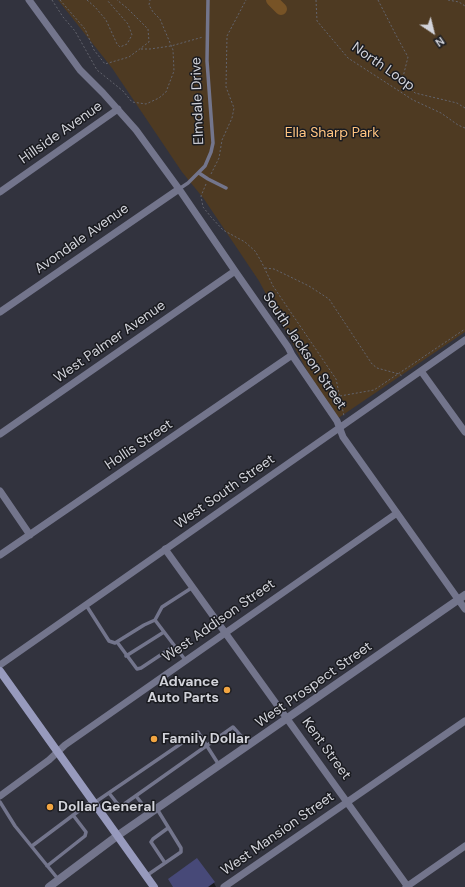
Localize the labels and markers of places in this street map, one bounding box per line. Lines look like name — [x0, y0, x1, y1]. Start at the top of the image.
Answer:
place label: Advance Auto Parts — [147, 674, 219, 706]
marker: Advance Auto Parts — [222, 685, 232, 695]
place label: Family Dollar — [162, 731, 250, 747]
marker: Family Dollar — [149, 734, 159, 744]
place label: Dollar General — [58, 799, 155, 815]
marker: Dollar General — [45, 802, 55, 812]

